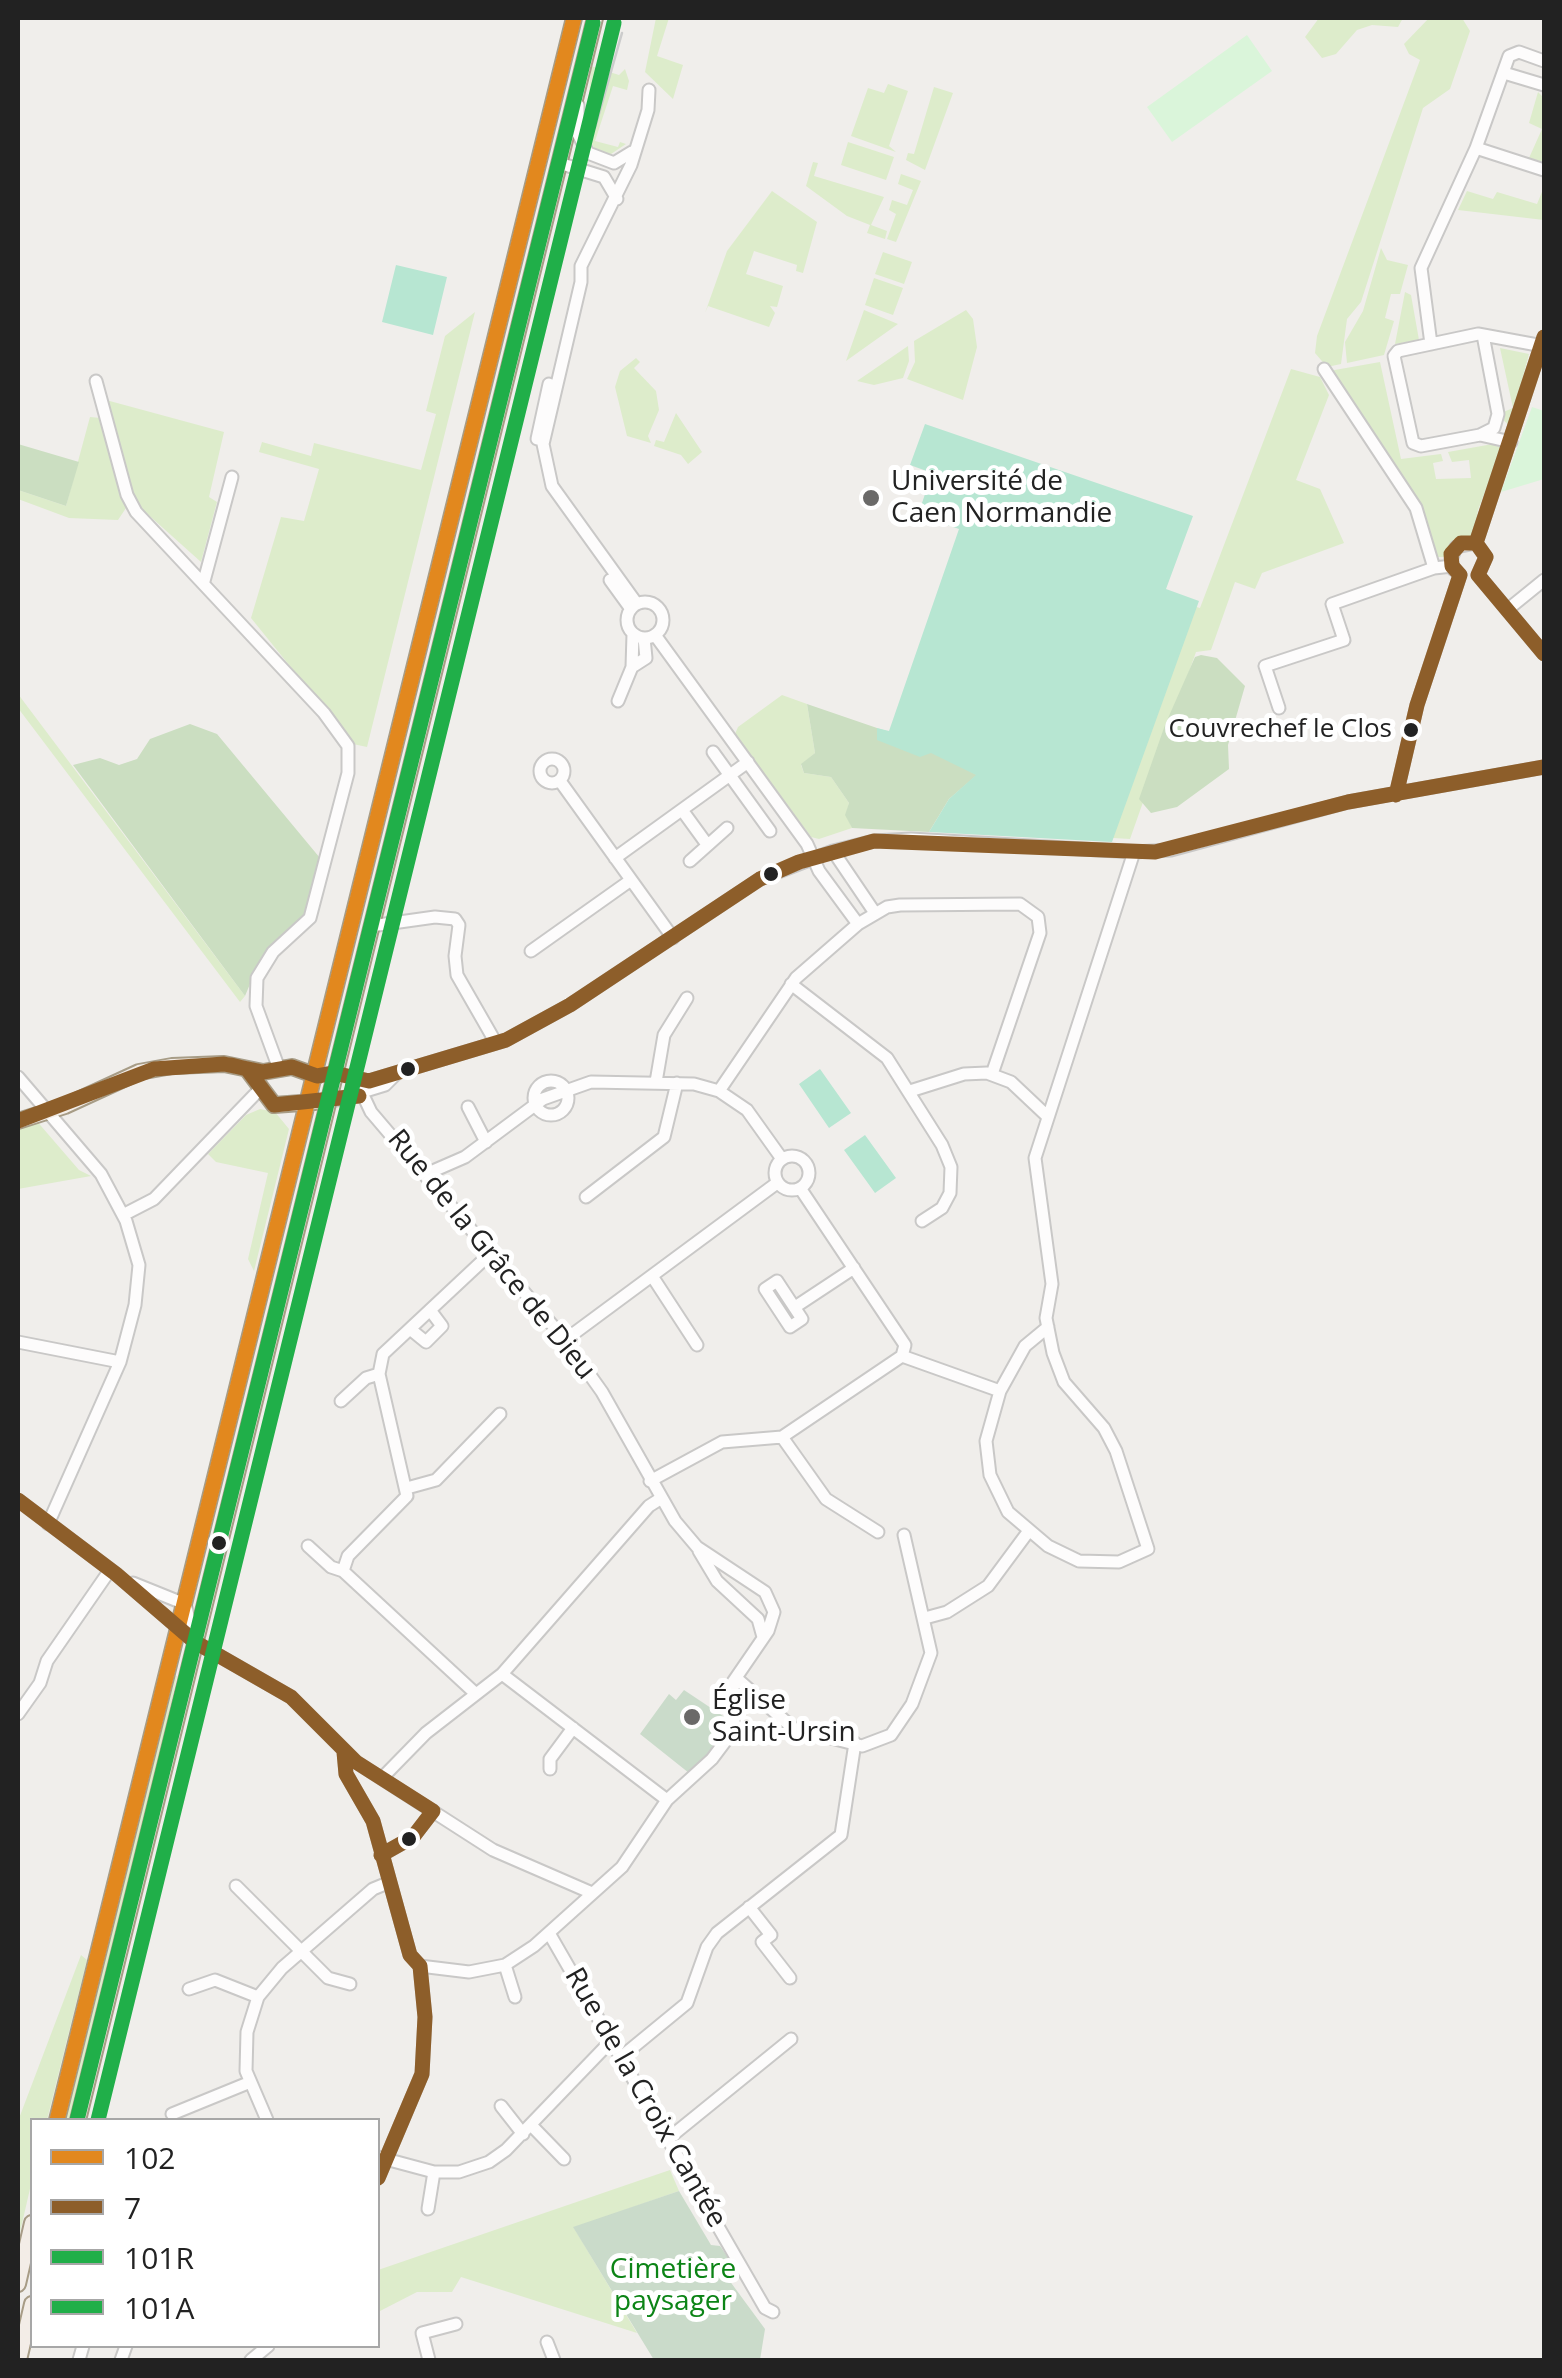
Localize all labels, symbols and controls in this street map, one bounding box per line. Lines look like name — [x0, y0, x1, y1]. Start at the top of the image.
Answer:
place label: Université de Caen Normandie — [891, 465, 1112, 531]
marker: Université de Caen Normandie — [860, 487, 882, 509]
place label: Couvrechef le Clos — [1168, 714, 1392, 746]
marker: Couvrechef le Clos — [1401, 720, 1421, 740]
unlabelled marker — [761, 864, 781, 884]
unlabelled marker — [398, 1059, 418, 1079]
street label: Rue de la Grâce de Dieu — [380, 1123, 602, 1387]
unlabelled marker — [209, 1533, 229, 1553]
place label: Église Saint-Ursin — [712, 1684, 856, 1750]
marker: Église Saint-Ursin — [681, 1706, 703, 1728]
unlabelled marker — [399, 1829, 419, 1849]
street label: Rue de la Croix Cantée — [557, 1962, 733, 2234]
legend — [30, 2118, 380, 2348]
text: 102 — [124, 2137, 175, 2178]
text: 7 — [124, 2187, 141, 2228]
text: 101R — [124, 2237, 194, 2278]
park label: Cimetière paysager — [610, 2253, 736, 2319]
text: 101A — [124, 2287, 194, 2328]

